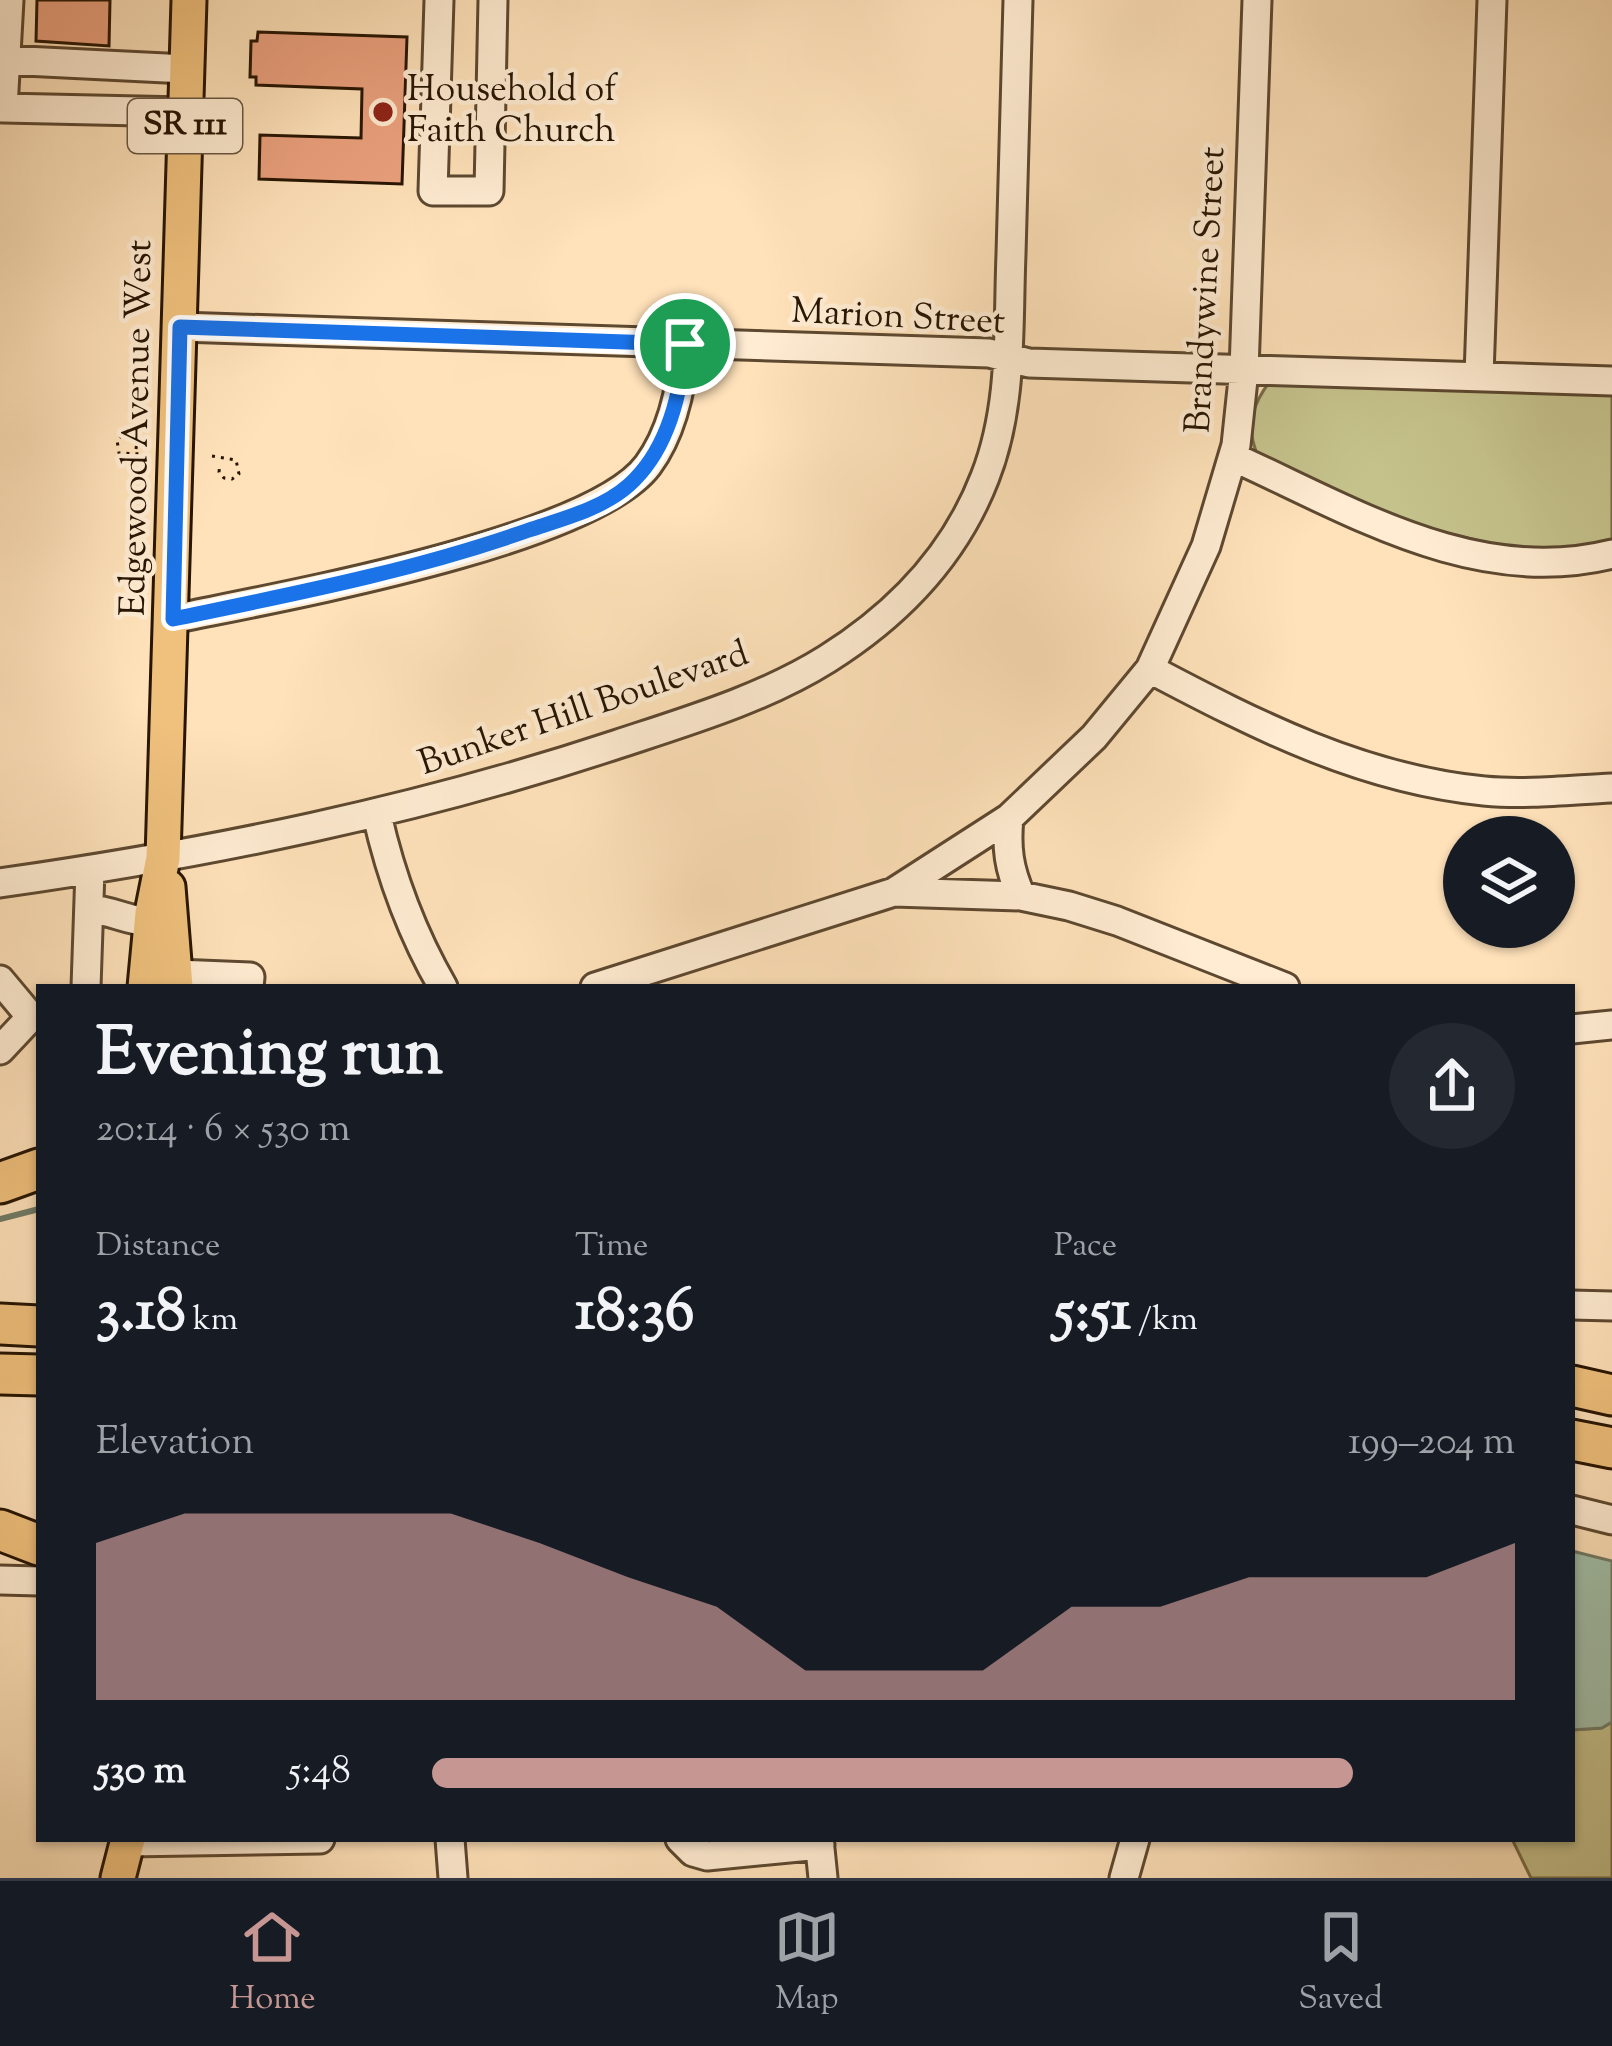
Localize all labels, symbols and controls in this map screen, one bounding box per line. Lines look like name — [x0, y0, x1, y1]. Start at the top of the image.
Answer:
place label: Household of Faith Church — [407, 65, 618, 158]
road number: SR 111 — [128, 99, 242, 153]
marker: Household of Faith Church — [370, 99, 396, 125]
street label: Brandywine Street — [1174, 145, 1240, 435]
street label: Edgewood Avenue West — [109, 239, 167, 617]
street label: Marion Street — [790, 286, 1006, 350]
pin — [634, 293, 736, 395]
icon: arrive — [652, 311, 718, 377]
street label: Bunker Hill Boulevard — [412, 629, 756, 791]
map controls — [1443, 816, 1575, 948]
button: layers — [1443, 816, 1575, 948]
text: Evening run — [96, 1010, 443, 1105]
button: share — [1389, 1023, 1515, 1149]
text: 20:14 · 6 × 530 m — [96, 1103, 350, 1159]
text: Distance — [96, 1223, 220, 1271]
text: Time — [575, 1223, 648, 1271]
text: Pace — [1054, 1223, 1117, 1271]
text: 3.18 — [96, 1271, 186, 1358]
text: 18:36 — [575, 1271, 695, 1358]
text: 5:51 — [1054, 1271, 1131, 1358]
text: km — [186, 1297, 238, 1345]
text: /km — [1131, 1297, 1198, 1345]
text: Elevation — [96, 1416, 254, 1472]
text: 199–204 m — [1348, 1416, 1515, 1472]
text: 530 m — [96, 1745, 186, 1801]
text: 5:48 — [288, 1745, 351, 1801]
tab: Home — [229, 1904, 316, 2024]
tab: Map — [774, 1904, 840, 2024]
tab: Saved — [1298, 1904, 1383, 2024]

